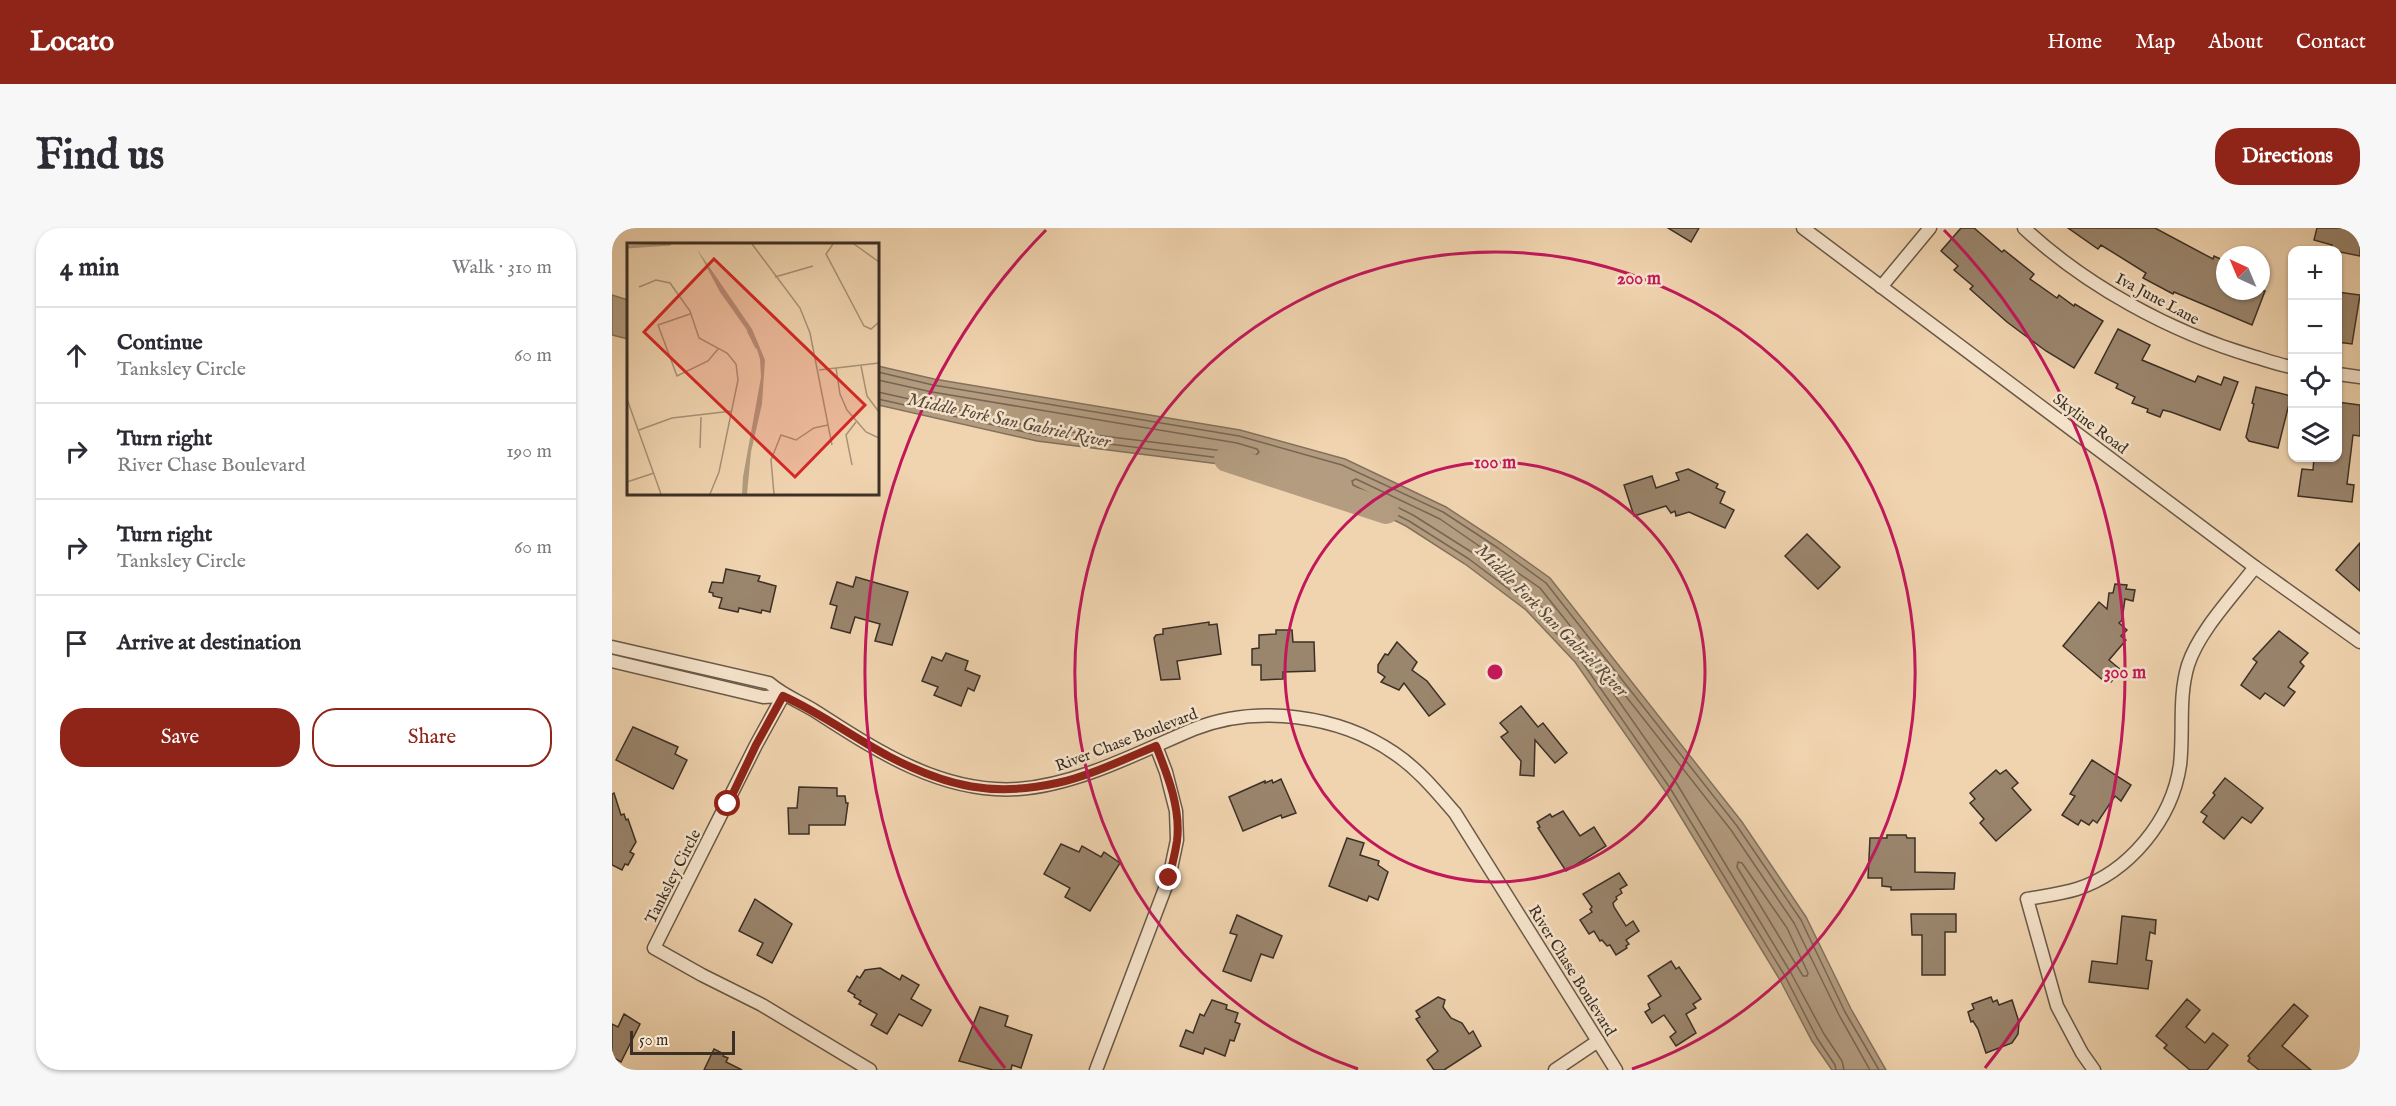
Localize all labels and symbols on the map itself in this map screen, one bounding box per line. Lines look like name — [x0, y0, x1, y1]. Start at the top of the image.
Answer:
inset map — [627, 243, 879, 495]
north arrow — [2216, 246, 2270, 300]
text: 200 m — [1617, 268, 1661, 291]
street label: Iva June Lane — [2112, 269, 2202, 330]
water label: Middle Fork San Gabriel River — [905, 389, 1113, 454]
street label: Skyline Road — [2048, 390, 2132, 460]
text: 100 m — [1474, 452, 1516, 475]
water label: Middle Fork San Gabriel River — [1470, 540, 1633, 703]
centre of rings — [1485, 662, 1505, 682]
text: 300 m — [2104, 662, 2146, 685]
street label: River Chase Boulevard — [1053, 704, 1201, 777]
route start — [714, 790, 740, 816]
street label: Tanksley Circle — [641, 826, 706, 927]
route end — [1155, 864, 1181, 890]
street label: River Chase Boulevard — [1523, 902, 1620, 1041]
scale bar — [630, 1028, 735, 1056]

